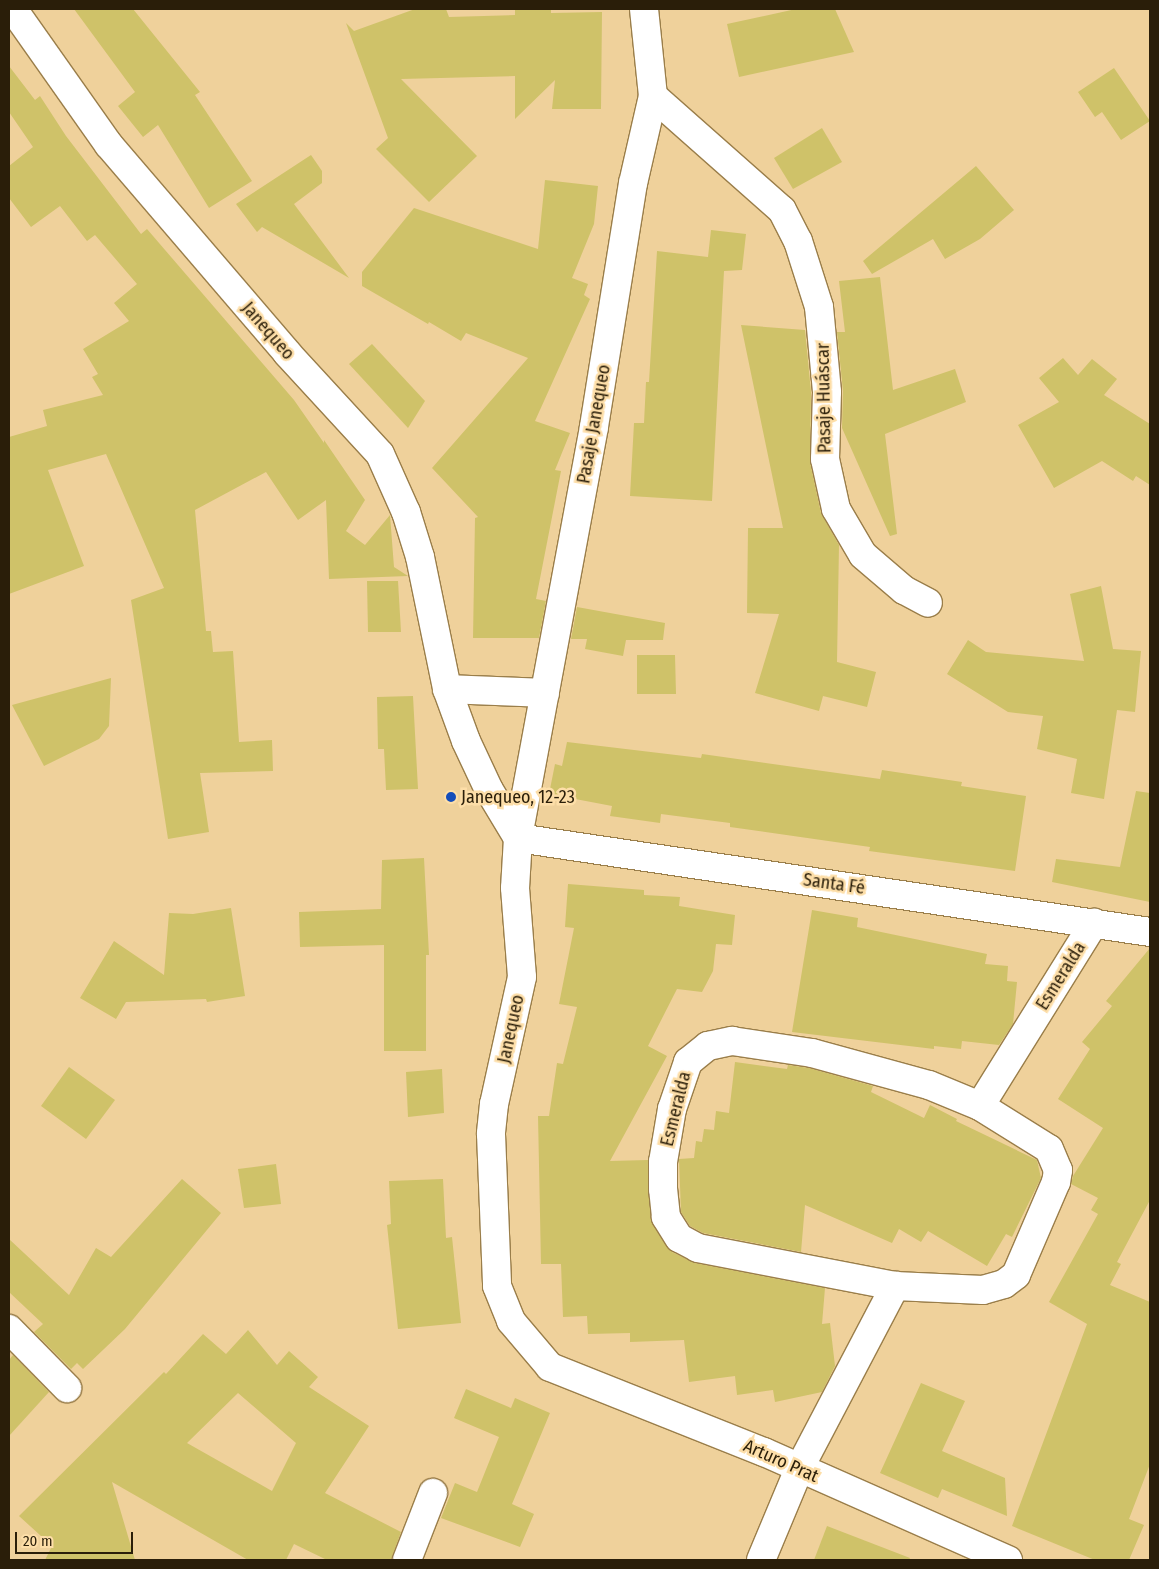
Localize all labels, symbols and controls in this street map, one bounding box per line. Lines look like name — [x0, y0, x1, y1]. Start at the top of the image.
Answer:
street label: Janequeo — [237, 298, 299, 364]
street label: Pasaje Huáscar — [812, 343, 836, 453]
street label: Pasaje Janequeo — [573, 363, 615, 485]
place label: Janequeo, 12-23 — [461, 786, 575, 808]
marker: Janequeo, 12-23 — [445, 791, 457, 803]
street label: Santa Fé — [802, 869, 866, 899]
street label: Esmeralda — [1032, 938, 1090, 1014]
street label: Janequeo — [493, 993, 529, 1065]
street label: Esmeralda — [656, 1069, 696, 1149]
street label: Arturo Prat — [740, 1435, 822, 1487]
scale bar — [18, 1522, 135, 1554]
text: 20 m — [23, 1532, 53, 1550]

